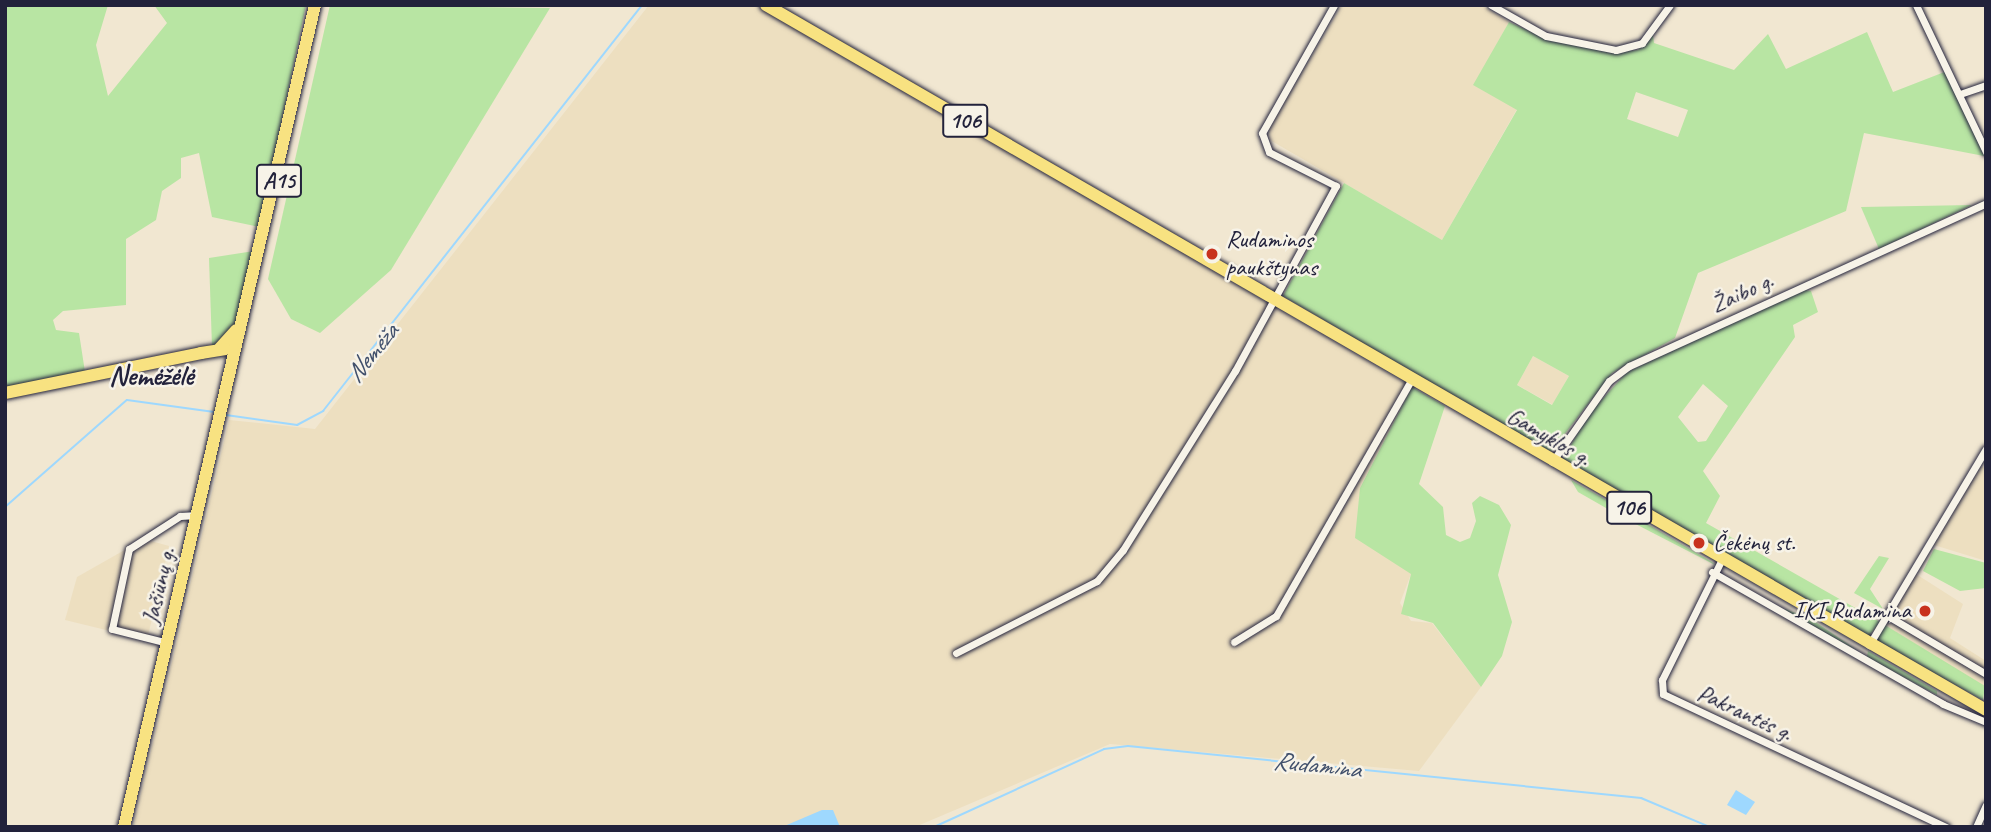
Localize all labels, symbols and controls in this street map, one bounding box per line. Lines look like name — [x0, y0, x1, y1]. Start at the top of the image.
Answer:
road number: 106 — [940, 102, 990, 140]
road number: A15 — [254, 162, 304, 200]
place label: Rudaminos paukštynas — [1226, 226, 1317, 282]
marker: Rudaminos paukštynas — [1204, 246, 1220, 262]
street label: Žaibo g. — [1706, 266, 1778, 320]
water label: Nemėža — [339, 317, 405, 389]
district label: Nemėžėlė — [109, 359, 193, 393]
street label: Gamyklos g. — [1502, 401, 1596, 473]
road number: 106 — [1604, 488, 1654, 528]
place label: Čekėnų st. — [1713, 529, 1795, 557]
marker: Čekėnų st. — [1691, 535, 1707, 551]
street label: Jašiūnų g. — [136, 545, 182, 627]
place label: IKI Rudamina — [1793, 597, 1911, 625]
marker: IKI Rudamina — [1917, 603, 1933, 619]
street label: Pakrantės g. — [1693, 679, 1797, 747]
water label: Rudamina — [1272, 745, 1362, 785]

